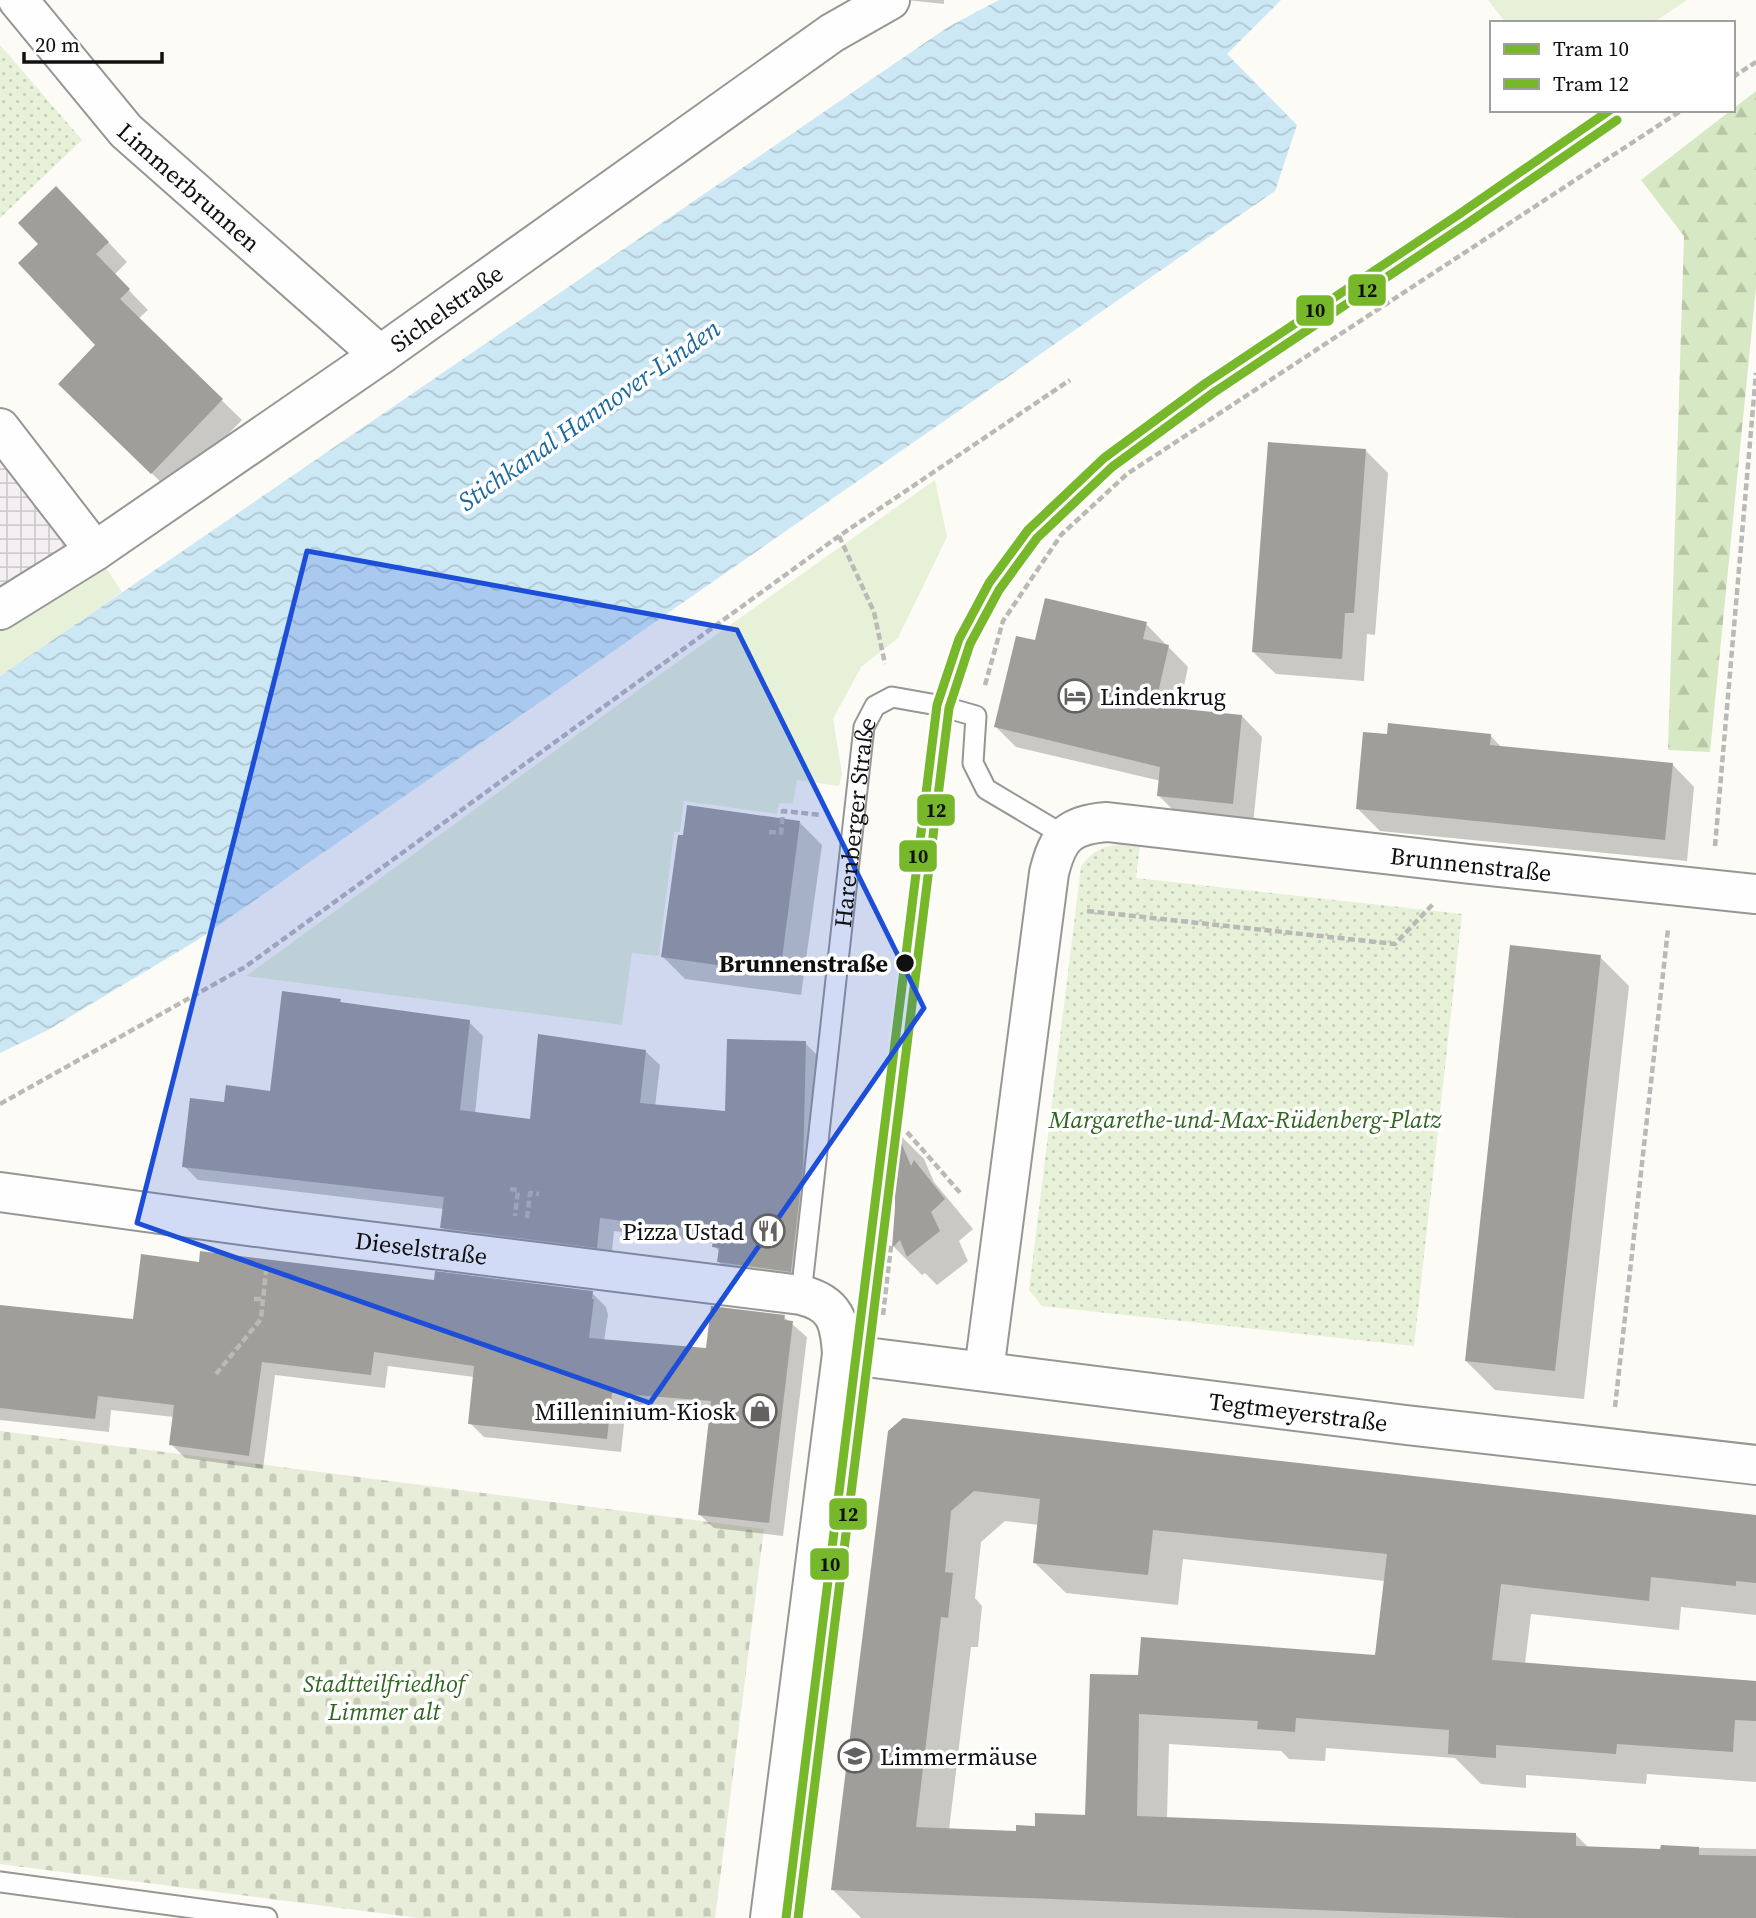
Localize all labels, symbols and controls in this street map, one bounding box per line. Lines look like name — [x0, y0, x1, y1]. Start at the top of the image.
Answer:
scale bar — [24, 21, 163, 65]
legend — [1490, 21, 1735, 112]
text: 20 m — [35, 30, 80, 59]
text: Tram 10 — [1553, 34, 1629, 63]
text: Tram 12 — [1553, 69, 1629, 98]
street label: Limmerbrunnen — [110, 115, 268, 259]
street label: Sichelstraße — [383, 256, 509, 359]
line badge: 12 — [1347, 273, 1387, 307]
text: 12 — [1357, 277, 1377, 303]
line badge: 10 — [1295, 294, 1335, 327]
text: 10 — [1305, 297, 1325, 323]
water label: Stichkanal Hannover-Linden — [451, 310, 728, 519]
hotel icon: Lindenkrug — [1056, 677, 1094, 715]
place label: Lindenkrug — [1100, 680, 1226, 713]
street label: Harenberger Straße — [825, 710, 883, 929]
line badge: 12 — [916, 793, 956, 827]
text: 12 — [926, 797, 946, 823]
street label: Brunnenstraße — [1389, 838, 1553, 889]
line badge: 10 — [898, 839, 938, 873]
text: 10 — [908, 843, 928, 869]
place label: Brunnenstraße — [719, 947, 888, 980]
marker: Brunnenstraße — [894, 952, 916, 974]
park label: Margarethe-und-Max-Rüdenberg-Platz — [1048, 1103, 1442, 1136]
restaurant icon: Pizza Ustad — [749, 1212, 787, 1250]
place label: Pizza Ustad — [622, 1215, 744, 1248]
street label: Dieselstraße — [353, 1223, 489, 1272]
street label: Tegtmeyerstraße — [1207, 1384, 1390, 1439]
shop icon: Milleninium-Kiosk — [741, 1392, 779, 1430]
place label: Milleninium-Kiosk — [535, 1395, 737, 1428]
line badge: 12 — [828, 1497, 868, 1531]
text: 12 — [838, 1501, 858, 1527]
line badge: 10 — [809, 1547, 850, 1581]
text: 10 — [820, 1551, 840, 1577]
park label: Stadtteilfriedhof Limmer alt — [303, 1667, 470, 1728]
school or university icon: Limmermäuse — [836, 1737, 874, 1775]
place label: Limmermäuse — [880, 1740, 1038, 1773]

